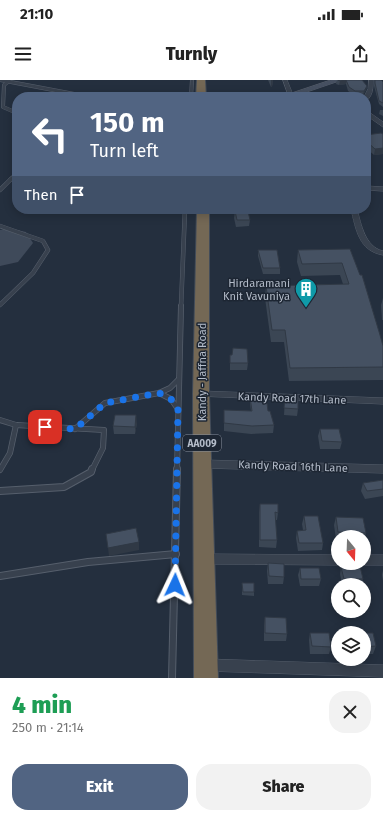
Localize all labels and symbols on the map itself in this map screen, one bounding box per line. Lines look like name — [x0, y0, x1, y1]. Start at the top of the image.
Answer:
building icon: Hirdaramani Knit Vavuniya — [293, 276, 319, 309]
place label: Hirdaramani Knit Vavuniya — [223, 277, 290, 303]
street label: Kandy - Jaffna Road — [196, 323, 209, 421]
street label: Kandy Road 17th Lane — [237, 390, 347, 407]
pin — [28, 410, 62, 444]
road number: AA009 — [183, 435, 221, 451]
street label: Kandy Road 16th Lane — [238, 458, 348, 475]
north arrow — [331, 530, 371, 570]
position arrow — [154, 564, 196, 606]

